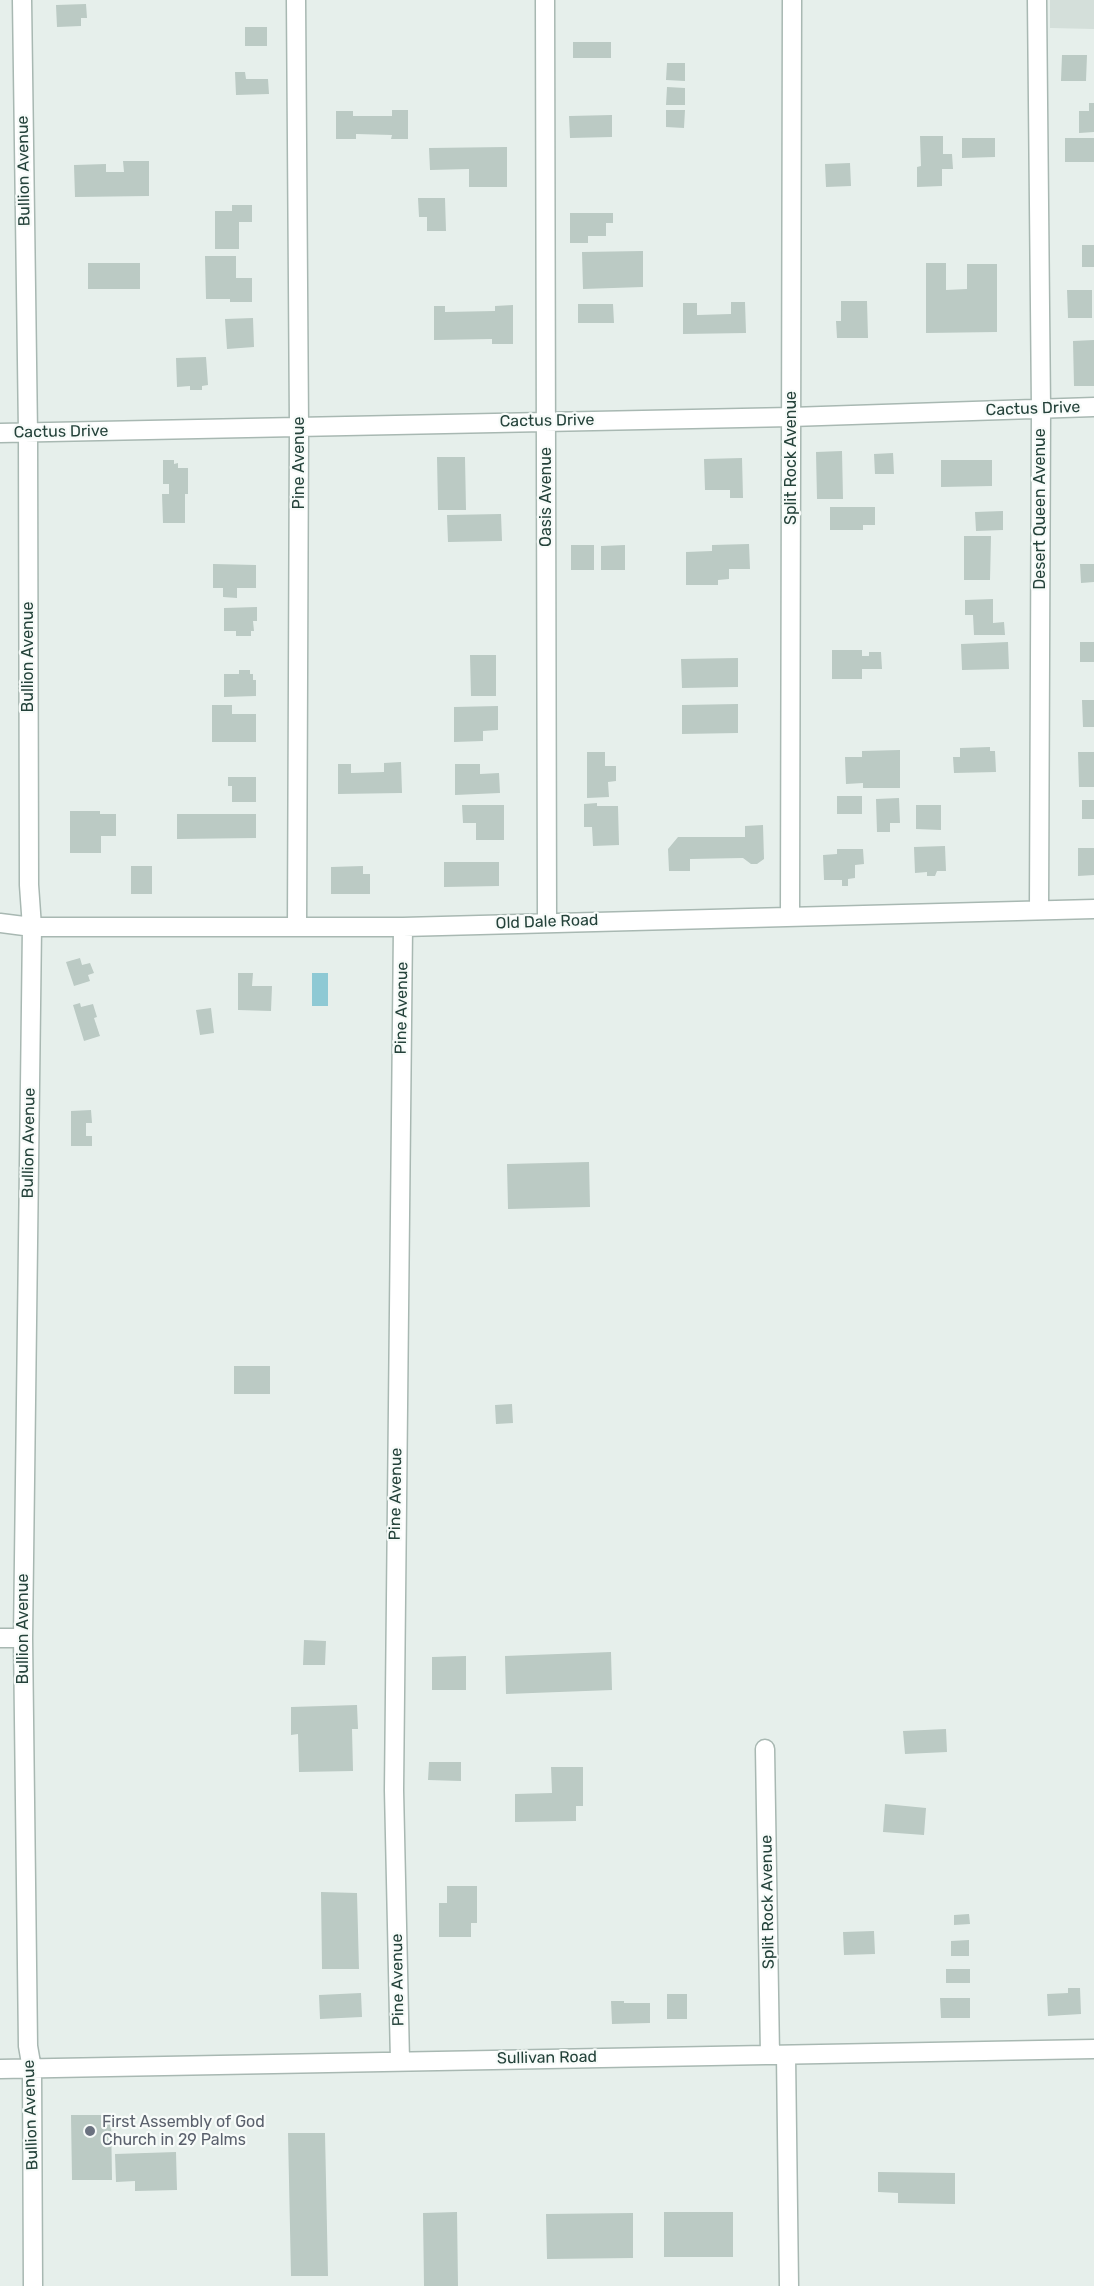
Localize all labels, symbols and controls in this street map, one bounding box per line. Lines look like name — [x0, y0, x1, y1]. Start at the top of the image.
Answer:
street label: Bullion Avenue — [13, 115, 35, 227]
street label: Split Rock Avenue — [781, 391, 801, 525]
street label: Cactus Drive — [985, 398, 1081, 420]
street label: Cactus Drive — [499, 411, 595, 431]
street label: Pine Avenue — [289, 417, 309, 509]
street label: Cactus Drive — [13, 422, 109, 442]
street label: Desert Queen Avenue — [1030, 428, 1050, 590]
street label: Oasis Avenue — [536, 447, 556, 547]
street label: Bullion Avenue — [18, 602, 38, 712]
street label: Old Dale Road — [495, 911, 599, 933]
street label: Pine Avenue — [392, 961, 412, 1055]
street label: Bullion Avenue — [18, 1087, 40, 1199]
street label: Pine Avenue — [386, 1447, 406, 1541]
street label: Bullion Avenue — [13, 1574, 33, 1684]
street label: Split Rock Avenue — [757, 1835, 779, 1969]
street label: Pine Avenue — [388, 1933, 408, 2027]
street label: Sullivan Road — [497, 2048, 597, 2068]
street label: Bullion Avenue — [19, 2059, 43, 2171]
place label: First Assembly of God Church in 29 Palms — [102, 2112, 265, 2150]
marker: First Assembly of God Church in 29 Palms — [83, 2124, 97, 2138]

